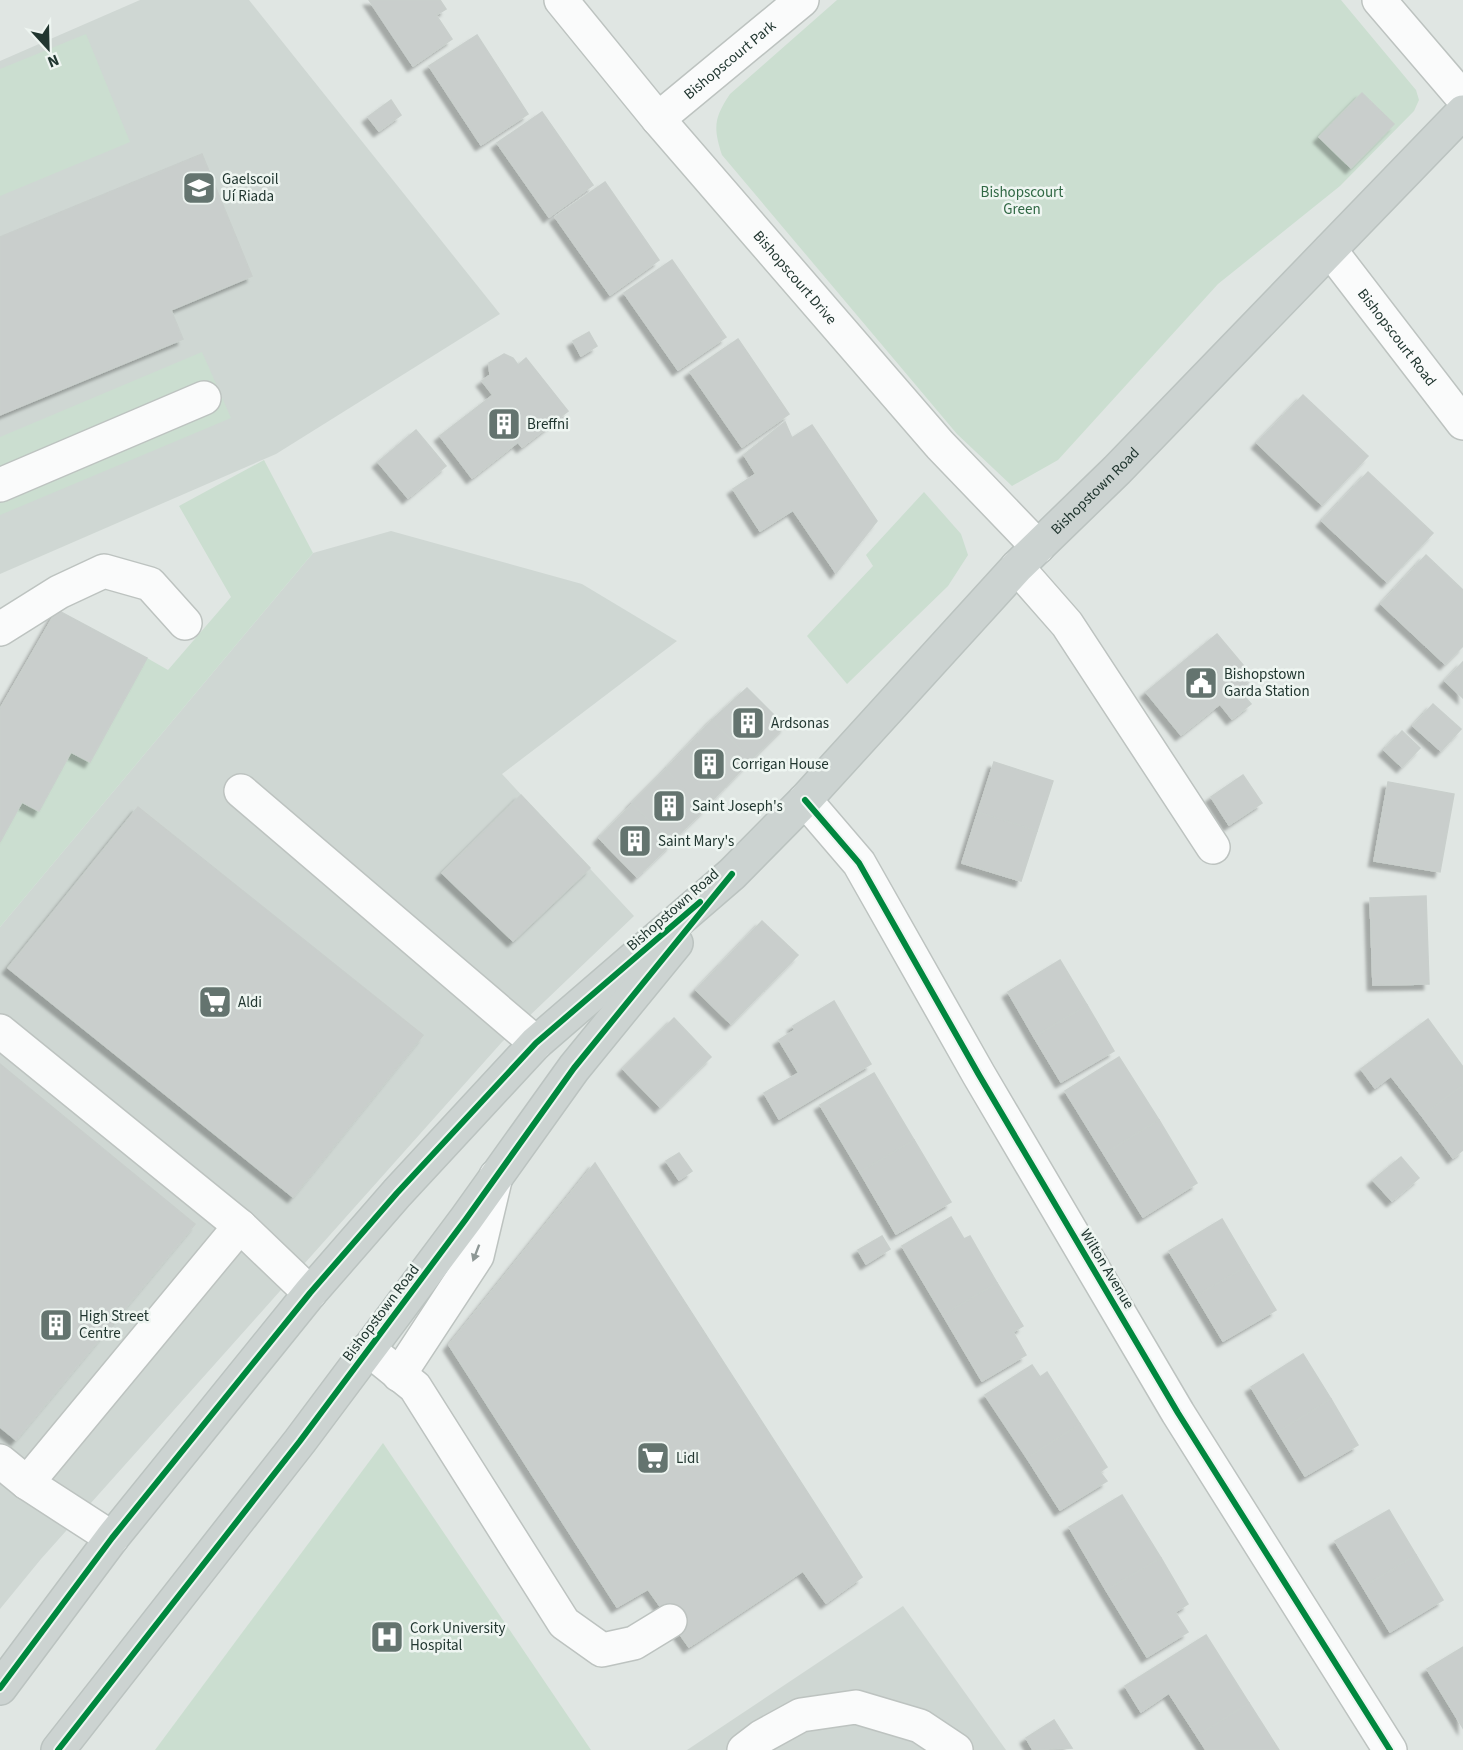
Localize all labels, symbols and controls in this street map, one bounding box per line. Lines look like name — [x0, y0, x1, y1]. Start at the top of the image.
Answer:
street label: Bishopscourt Park — [679, 15, 781, 104]
north arrow — [18, 18, 78, 78]
text: N — [44, 49, 62, 73]
place label: Gaelscoil Uí Riada — [222, 169, 279, 207]
school or university icon: Gaelscoil Uí Riada — [181, 170, 217, 206]
park label: Bishopscourt Green — [981, 182, 1063, 220]
street label: Bishopscourt Drive — [748, 226, 842, 329]
street label: Bishopscourt Road — [1353, 284, 1441, 390]
building icon: Breffni — [486, 406, 522, 442]
place label: Breffni — [527, 414, 569, 435]
street label: Bishopstown Road — [1046, 443, 1144, 539]
place label: Bishopstown Garda Station — [1224, 664, 1310, 702]
public building icon: Bishopstown Garda Station — [1183, 665, 1219, 701]
building icon: Ardsonas — [730, 705, 766, 741]
place label: Ardsonas — [771, 713, 829, 734]
building icon: Corrigan House — [691, 746, 727, 782]
place label: Corrigan House — [732, 754, 829, 775]
building icon: Saint Joseph's — [651, 788, 687, 824]
place label: Saint Joseph's — [692, 796, 783, 817]
building icon: Saint Mary's — [617, 823, 653, 859]
place label: Saint Mary's — [658, 831, 734, 852]
street label: Bishopstown Road — [622, 864, 724, 956]
supermarket icon: Aldi — [197, 984, 233, 1020]
place label: Aldi — [238, 992, 262, 1013]
street label: Wilton Avenue — [1075, 1225, 1139, 1313]
one-way arrow — [471, 1244, 481, 1262]
street label: Bishopstown Road — [338, 1260, 424, 1366]
place label: High Street Centre — [79, 1306, 149, 1344]
building icon: High Street Centre — [38, 1307, 74, 1343]
supermarket icon: Lidl — [635, 1440, 671, 1476]
place label: Lidl — [676, 1448, 699, 1469]
place label: Cork University Hospital — [410, 1618, 506, 1656]
hospital icon: Cork University Hospital — [369, 1619, 405, 1655]

